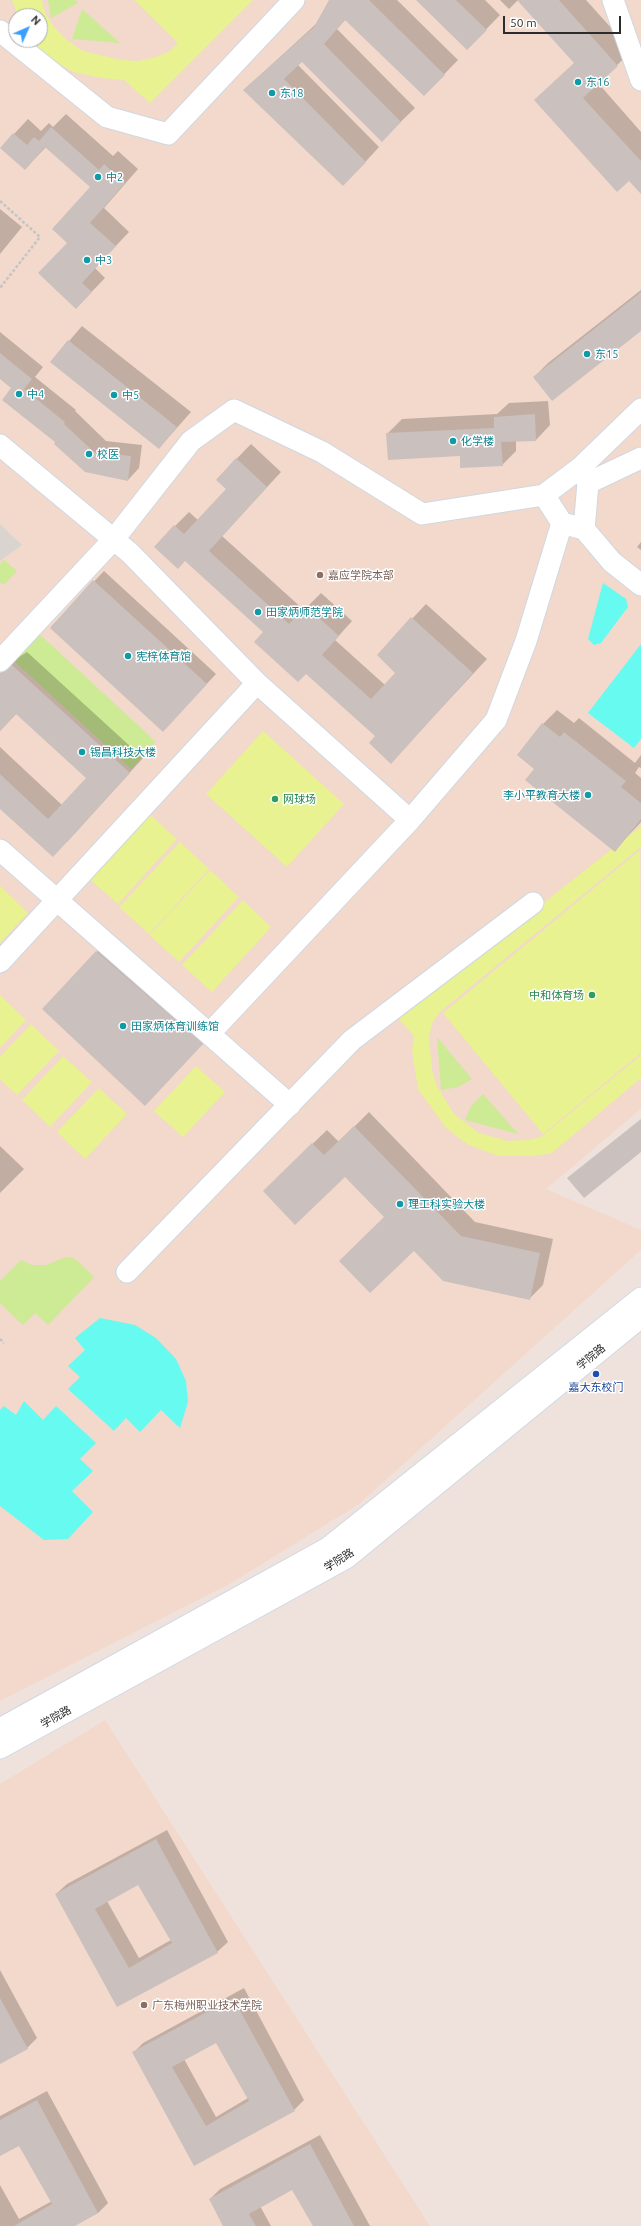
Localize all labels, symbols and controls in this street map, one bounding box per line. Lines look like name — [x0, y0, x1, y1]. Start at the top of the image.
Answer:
north arrow — [8, 8, 48, 48]
scale bar — [505, 8, 623, 34]
text: N — [29, 13, 43, 27]
text: 50 m — [510, 16, 537, 29]
place label: 东16 — [586, 75, 609, 89]
marker: 东16 — [573, 77, 583, 87]
place label: 东18 — [280, 86, 303, 100]
marker: 东18 — [267, 88, 277, 98]
place label: 中2 — [106, 170, 123, 184]
marker: 中2 — [93, 172, 103, 182]
place label: 中3 — [95, 253, 112, 267]
marker: 中3 — [82, 255, 92, 265]
place label: 东15 — [595, 347, 618, 361]
marker: 东15 — [582, 349, 592, 359]
place label: 中4 — [27, 387, 44, 401]
place label: 中5 — [122, 388, 139, 402]
marker: 中4 — [14, 389, 24, 399]
marker: 中5 — [109, 390, 119, 400]
place label: 化学楼 — [461, 434, 494, 448]
marker: 化学楼 — [448, 436, 458, 446]
place label: 校医 — [97, 447, 119, 461]
marker: 校医 — [84, 449, 94, 459]
place label: 嘉应学院本部 — [328, 568, 394, 582]
marker: 嘉应学院本部 — [315, 570, 325, 580]
place label: 田家炳师范学院 — [266, 605, 343, 619]
marker: 田家炳师范学院 — [253, 607, 263, 617]
place label: 宪梓体育馆 — [136, 649, 191, 663]
marker: 宪梓体育馆 — [123, 651, 133, 661]
place label: 锡昌科技大楼 — [90, 745, 156, 759]
marker: 锡昌科技大楼 — [77, 747, 87, 757]
place label: 李小平教育大楼 — [503, 788, 580, 802]
marker: 李小平教育大楼 — [583, 790, 593, 800]
place label: 网球场 — [283, 792, 316, 806]
marker: 网球场 — [270, 794, 280, 804]
place label: 中和体育场 — [529, 988, 584, 1002]
marker: 中和体育场 — [587, 990, 597, 1000]
place label: 田家炳体育训练馆 — [131, 1019, 219, 1033]
marker: 田家炳体育训练馆 — [118, 1021, 128, 1031]
place label: 理工科实验大楼 — [408, 1197, 485, 1211]
marker: 理工科实验大楼 — [395, 1199, 405, 1209]
street label: 学院路 — [574, 1341, 608, 1373]
marker: 嘉大东校门 — [591, 1369, 601, 1379]
place label: 嘉大东校门 — [569, 1380, 623, 1394]
street label: 学院路 — [322, 1546, 356, 1574]
street label: 学院路 — [38, 1703, 74, 1731]
place label: 广东梅州职业技术学院 — [152, 1998, 262, 2012]
marker: 广东梅州职业技术学院 — [139, 2000, 149, 2010]

